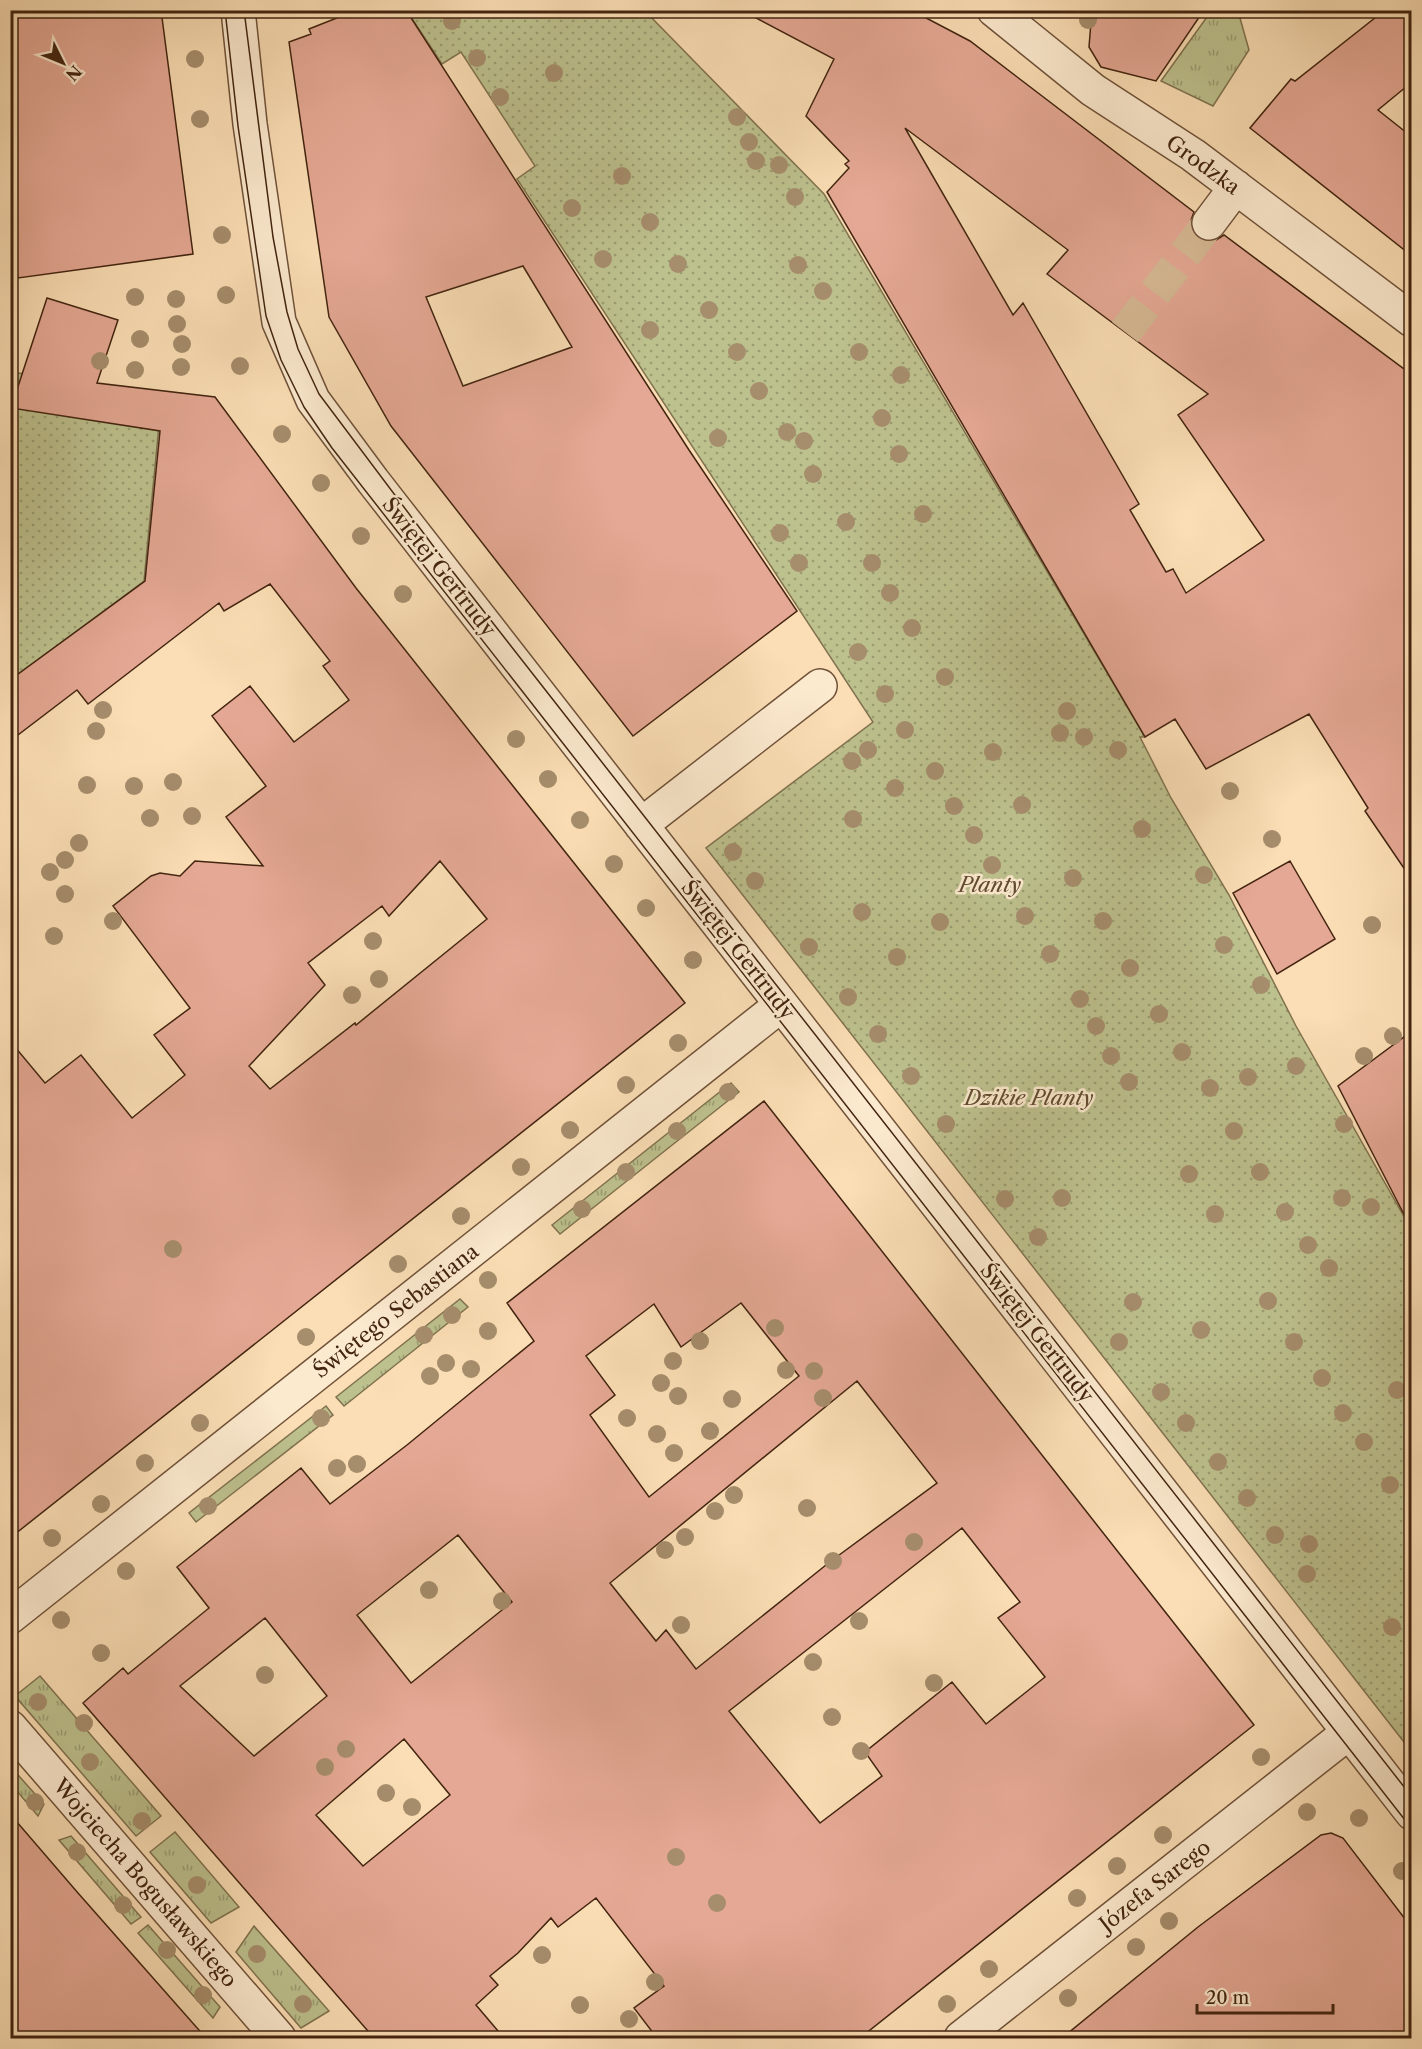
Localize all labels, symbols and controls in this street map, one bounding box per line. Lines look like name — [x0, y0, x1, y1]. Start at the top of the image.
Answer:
north arrow — [33, 33, 93, 93]
text: N — [62, 61, 86, 85]
street label: Grodzka — [1162, 130, 1246, 200]
street label: Świętej Gertrudy — [377, 492, 502, 641]
park label: Planty — [957, 872, 1022, 897]
street label: Świętej Gertrudy — [676, 875, 801, 1024]
park label: Dzikie Planty — [962, 1085, 1094, 1110]
street label: Świętego Sebastiana — [308, 1238, 484, 1383]
street label: Świętej Gertrudy — [975, 1258, 1100, 1407]
street label: Wojciecha Bogusławskiego — [47, 1773, 243, 1992]
street label: Józefa Sarego — [1092, 1834, 1215, 1939]
scale bar — [1197, 1977, 1334, 2015]
text: 20 m — [1206, 1987, 1250, 2009]

